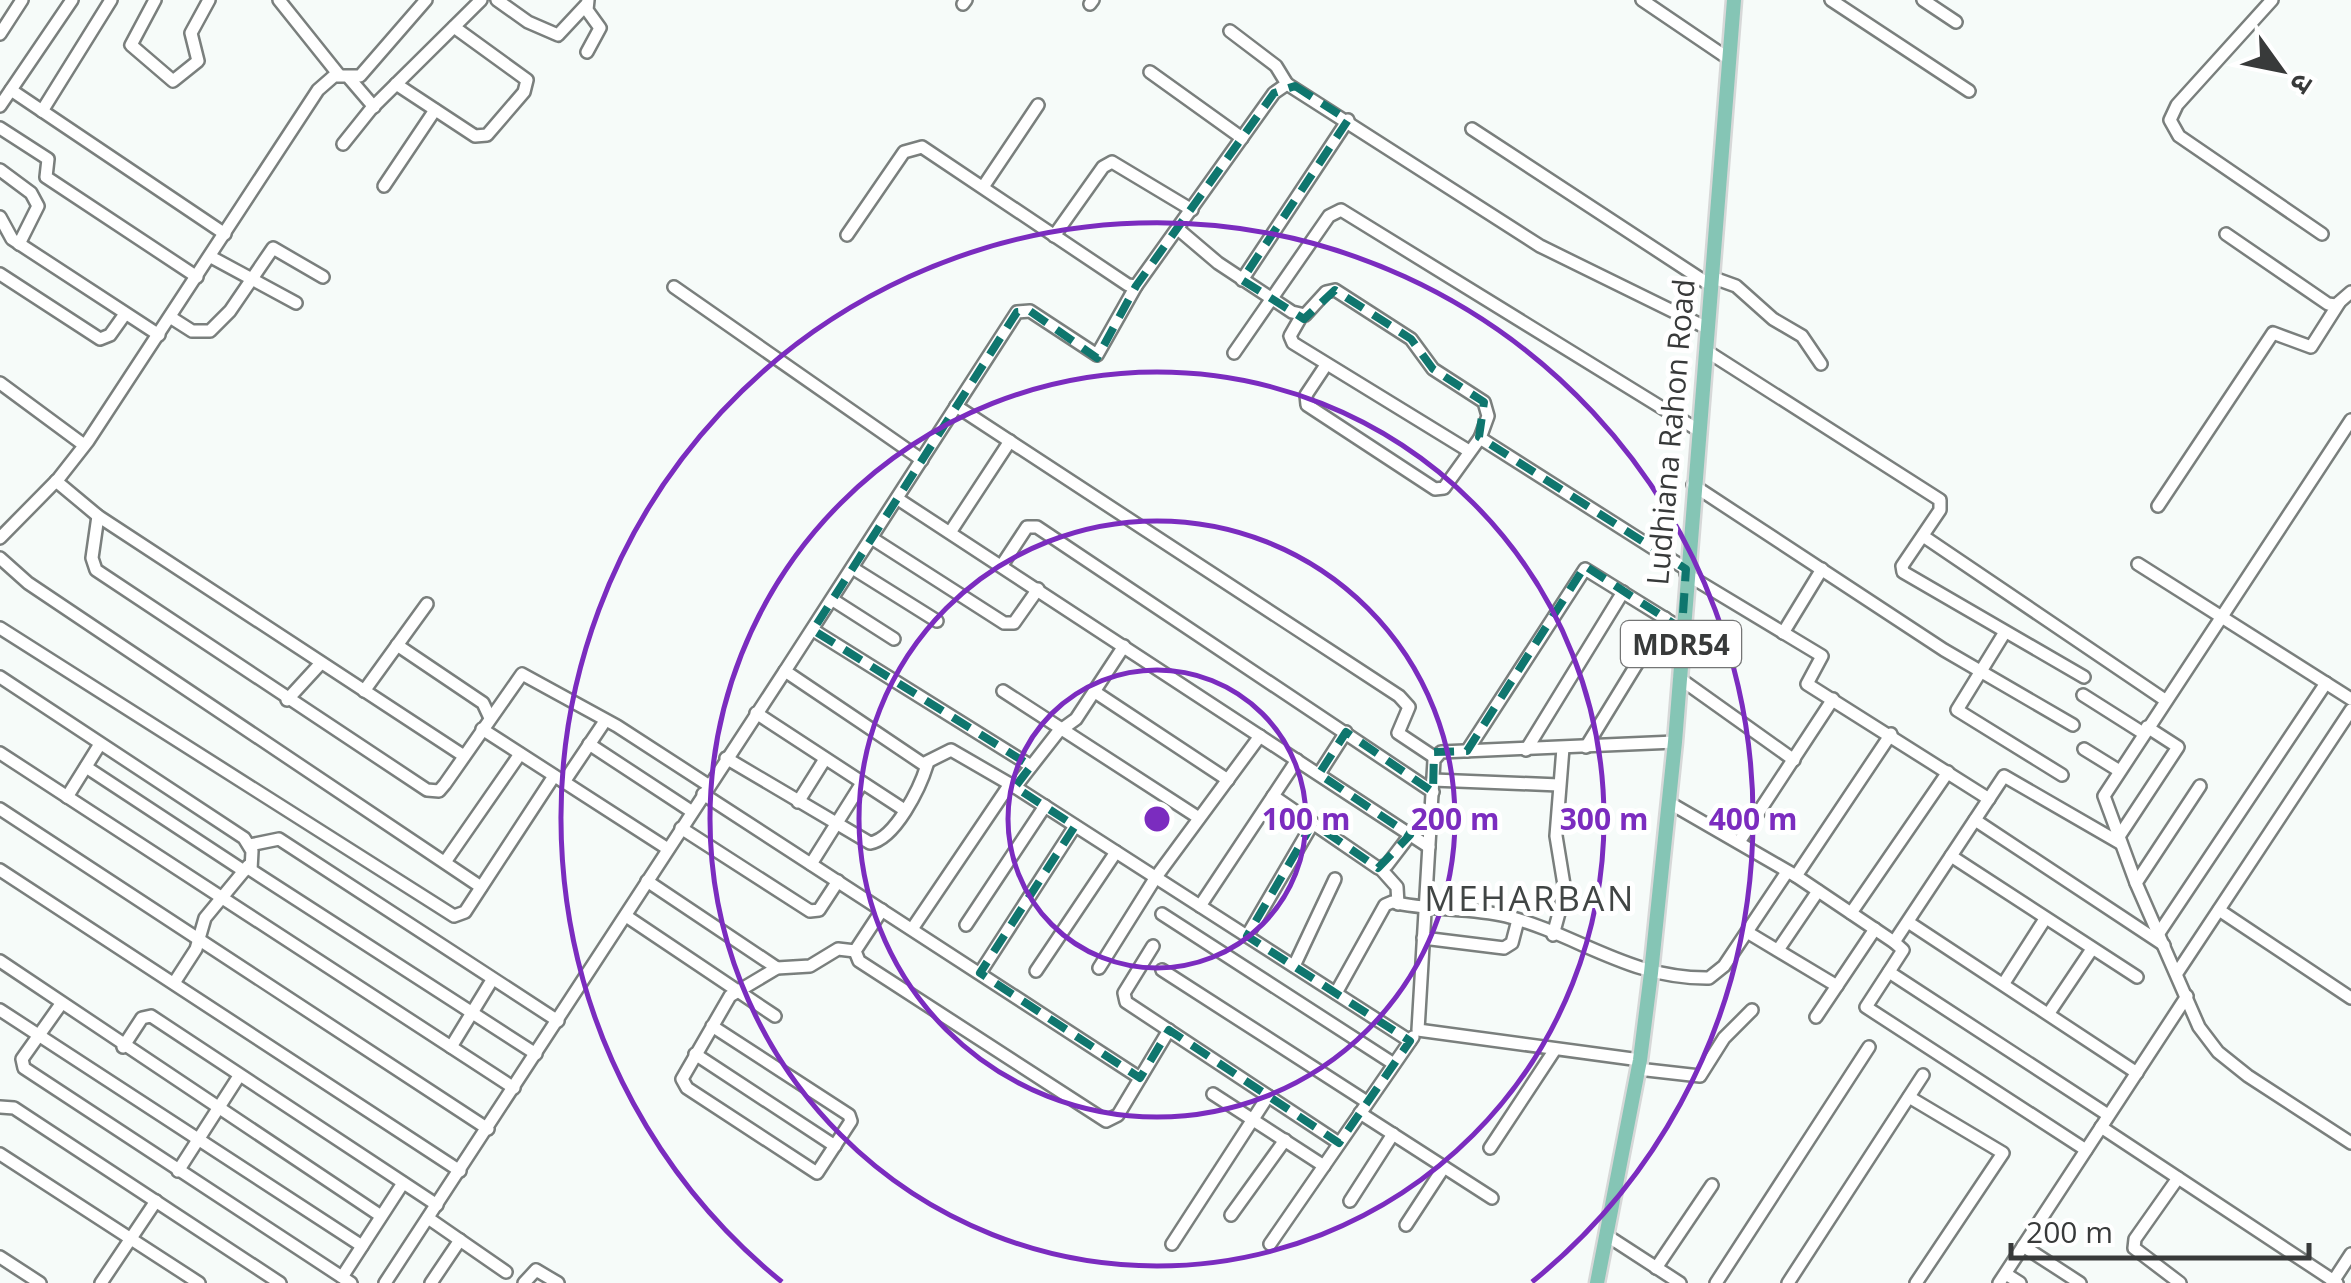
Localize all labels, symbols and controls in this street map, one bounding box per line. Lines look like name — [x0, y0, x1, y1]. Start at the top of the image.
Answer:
north arrow — [2231, 20, 2331, 120]
text: उ — [2282, 67, 2323, 102]
street label: Ludhiana Rahon Road — [1636, 277, 1704, 587]
road number: MDR54 — [1621, 621, 1741, 667]
text: 100 m — [1262, 798, 1350, 839]
text: 200 m — [1411, 798, 1499, 839]
text: 300 m — [1560, 798, 1648, 839]
text: 400 m — [1709, 798, 1797, 839]
centre of rings — [1139, 801, 1175, 837]
district label: MEHARBAN — [1424, 874, 1636, 921]
scale bar — [2011, 1198, 2308, 1260]
text: 200 m — [2026, 1211, 2113, 1252]

